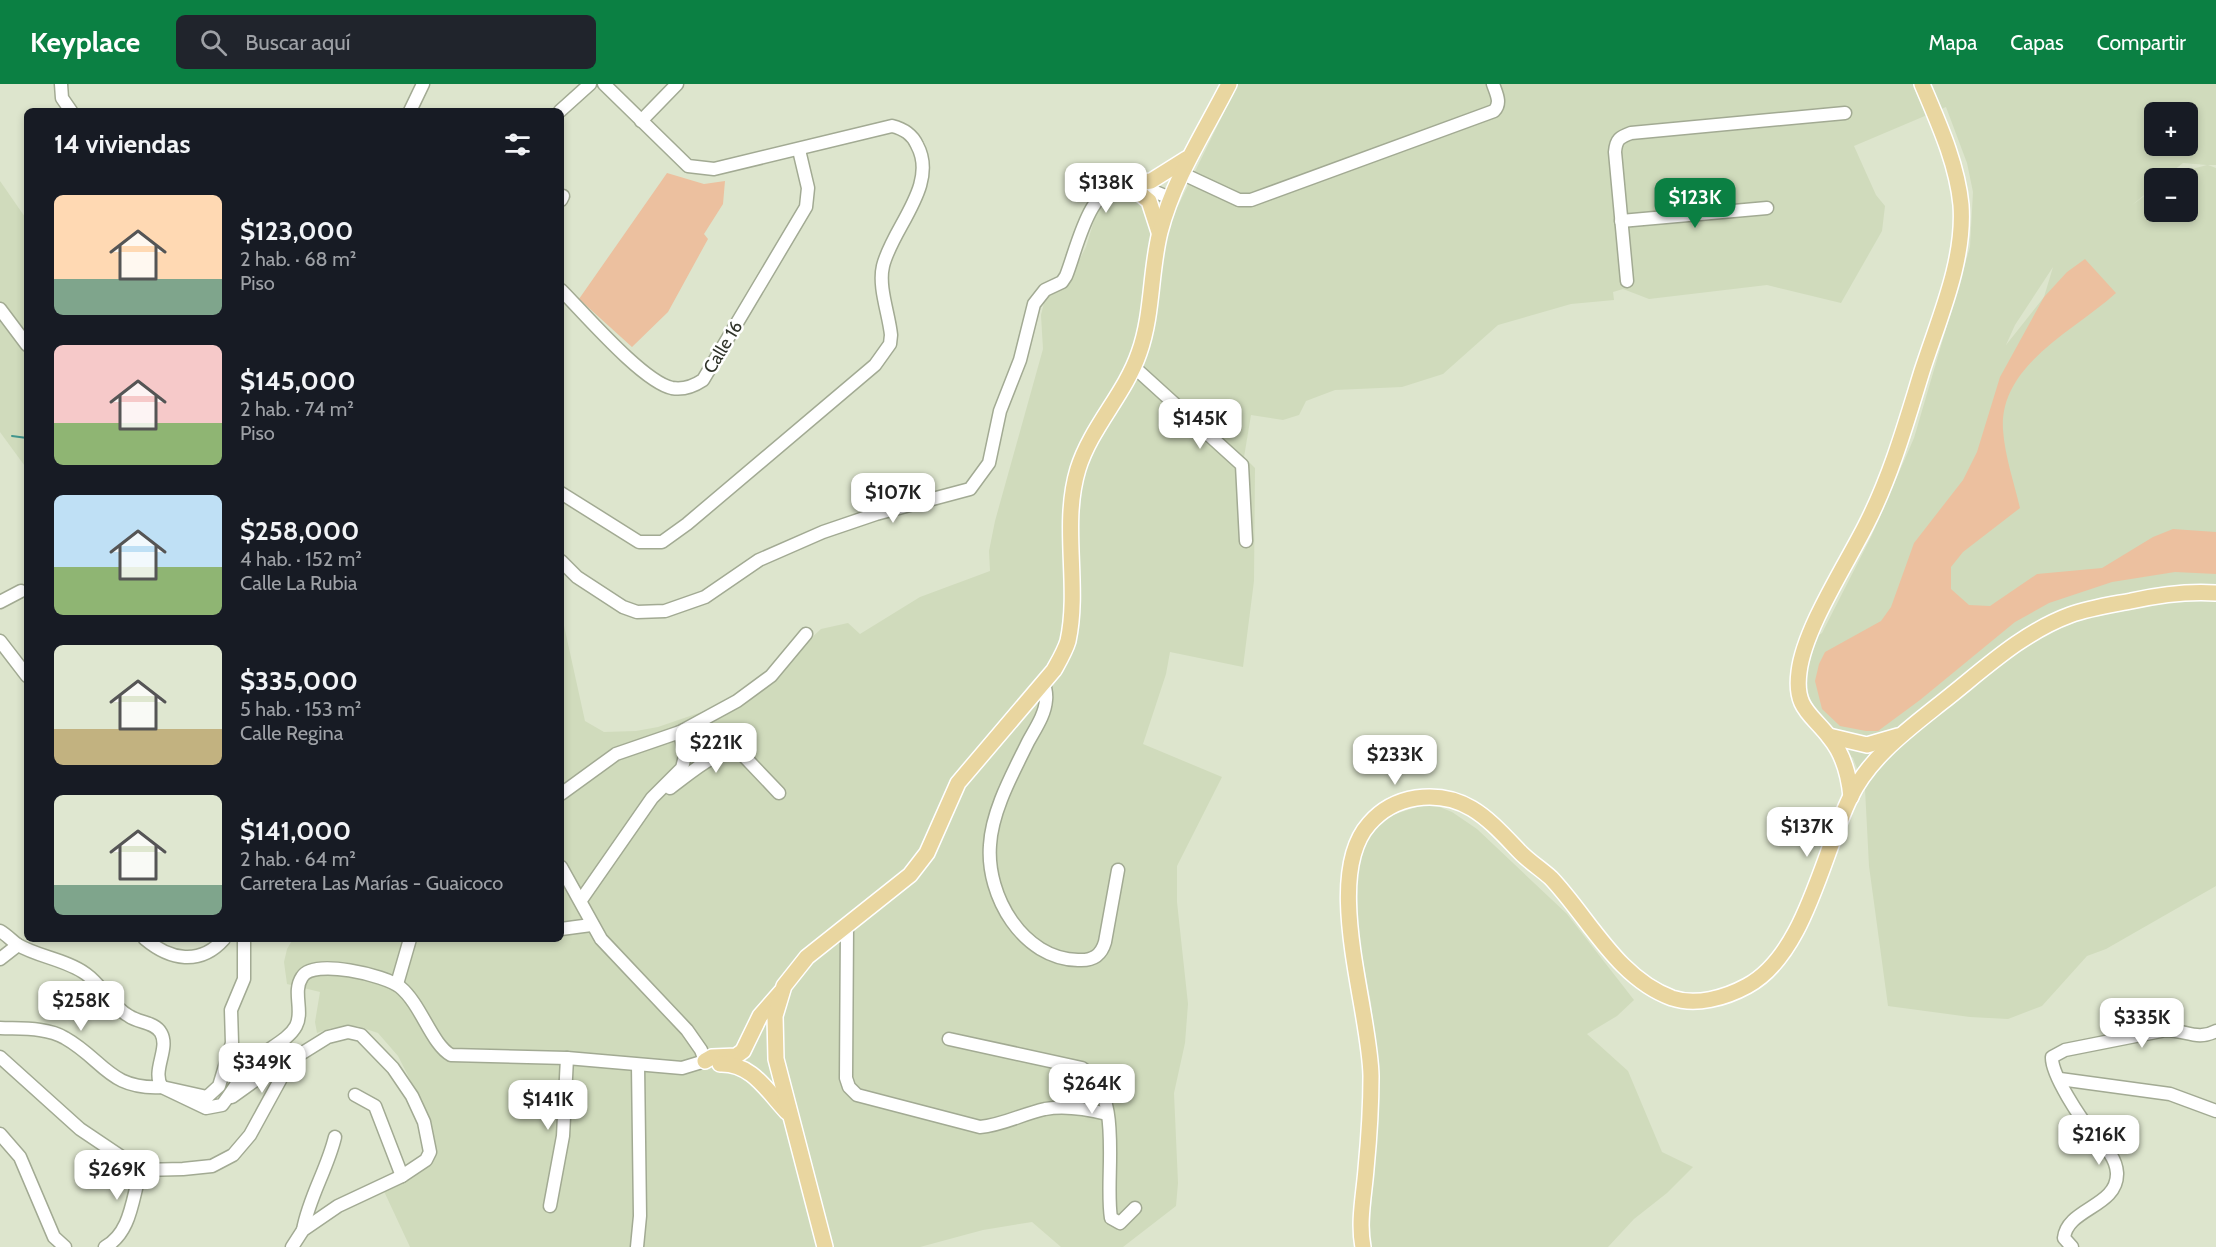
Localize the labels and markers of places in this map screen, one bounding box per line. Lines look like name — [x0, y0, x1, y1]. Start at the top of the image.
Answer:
pin: $138K — [1064, 163, 1148, 214]
pin: $123K — [1653, 178, 1737, 229]
pin: $145K — [1158, 399, 1242, 450]
pin: $107K — [851, 473, 935, 524]
pin: $221K — [674, 723, 758, 774]
pin: $233K — [1353, 735, 1437, 786]
pin: $137K — [1765, 807, 1849, 858]
pin: $258K — [39, 981, 123, 1032]
pin: $335K — [2100, 998, 2184, 1049]
pin: $349K — [220, 1043, 304, 1094]
pin: $264K — [1050, 1064, 1134, 1115]
pin: $141K — [506, 1080, 590, 1131]
pin: $216K — [2057, 1115, 2141, 1166]
pin: $269K — [75, 1150, 159, 1201]

